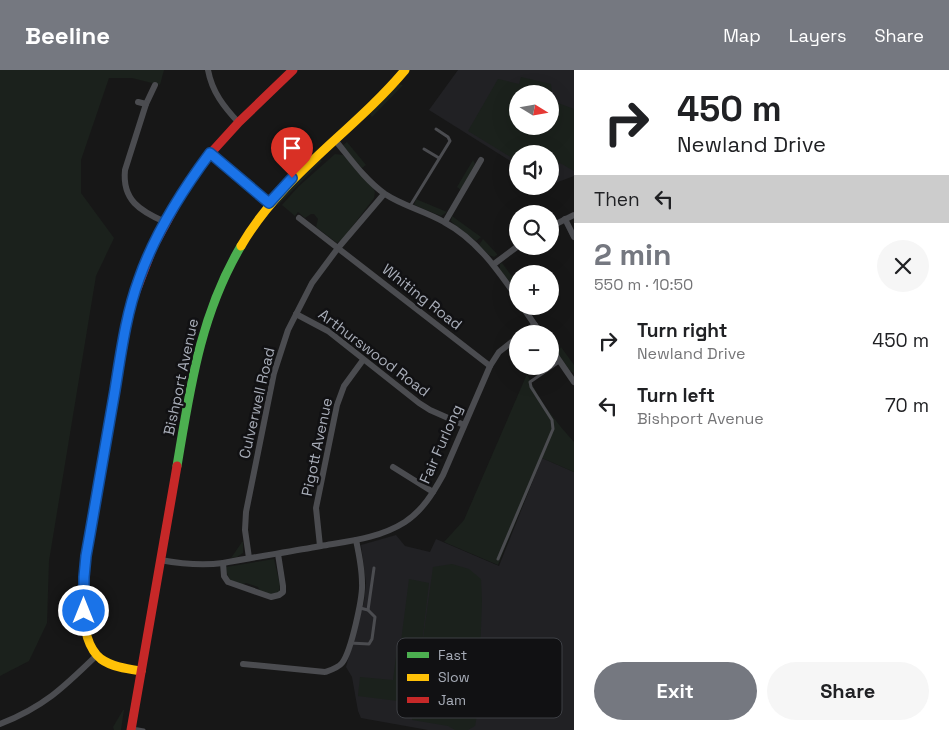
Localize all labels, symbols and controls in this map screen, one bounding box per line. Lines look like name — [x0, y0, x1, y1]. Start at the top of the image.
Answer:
text: Beeline — [25, 20, 110, 51]
text: Map — [723, 24, 761, 47]
text: Layers — [789, 24, 846, 47]
text: Share — [874, 24, 924, 47]
north arrow — [509, 85, 559, 135]
map controls — [509, 85, 559, 375]
text: 450 m — [677, 87, 782, 131]
icon: right — [594, 90, 659, 155]
pin — [271, 127, 313, 178]
text: Newland Drive — [677, 130, 826, 158]
icon: arrive — [278, 134, 306, 162]
button: sound — [509, 145, 559, 195]
icon: left — [650, 185, 678, 213]
text: Then — [594, 187, 640, 212]
button: search — [509, 205, 559, 255]
text: 2 min — [594, 235, 672, 274]
button: close — [877, 240, 929, 292]
street label: Whiting Road — [379, 260, 466, 334]
button: + — [509, 265, 559, 315]
text: 550 m · 10:50 — [594, 274, 693, 295]
street label: Arthurswood Road — [315, 305, 434, 401]
street label: Bishport Avenue — [159, 317, 202, 437]
text: Turn right — [637, 318, 727, 343]
button: − — [509, 325, 559, 375]
icon: right — [594, 327, 622, 355]
text: 450 m — [872, 328, 929, 353]
text: Newland Drive — [637, 343, 745, 364]
street label: Culverwell Road — [234, 345, 279, 460]
text: Turn left — [637, 383, 715, 408]
icon: left — [594, 392, 622, 420]
text: 70 m — [885, 393, 929, 418]
street label: Pigott Avenue — [297, 396, 336, 498]
street label: Fair Furlong — [415, 401, 466, 486]
text: Bishport Avenue — [637, 408, 764, 429]
position arrow — [57, 584, 109, 636]
legend — [397, 638, 562, 718]
text: Fast — [438, 646, 467, 664]
button: Exit — [594, 662, 757, 720]
button: Share — [767, 662, 929, 720]
text: Slow — [438, 668, 470, 686]
text: Jam — [438, 691, 466, 709]

